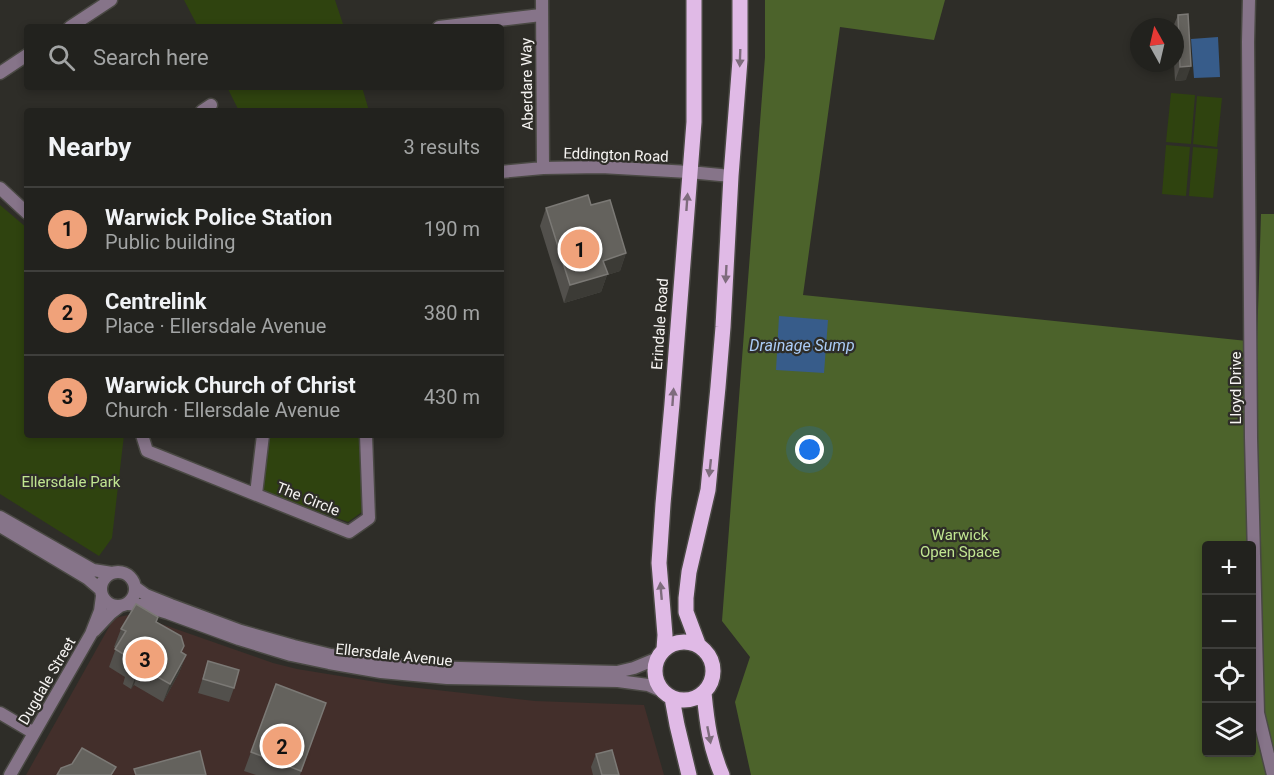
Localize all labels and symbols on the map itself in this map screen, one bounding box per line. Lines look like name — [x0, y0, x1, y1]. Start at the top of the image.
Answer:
north arrow — [1130, 18, 1184, 72]
street label: Aberdare Way — [517, 38, 537, 130]
one-way arrow — [735, 49, 745, 68]
street label: Eddington Road — [563, 144, 669, 166]
one-way arrow — [682, 193, 691, 212]
pin: 1 — [560, 226, 600, 272]
one-way arrow — [721, 264, 730, 283]
street label: Erindale Road — [648, 278, 672, 370]
water label: Drainage Sump — [749, 336, 855, 355]
street label: Lloyd Drive — [1227, 351, 1245, 425]
one-way arrow — [668, 387, 677, 406]
your location — [795, 435, 824, 464]
one-way arrow — [705, 459, 715, 478]
park label: Ellersdale Park — [22, 473, 121, 491]
street label: The Circle — [274, 478, 342, 520]
park label: Warwick Open Space — [920, 526, 1000, 561]
one-way arrow — [656, 581, 666, 600]
street label: Dugdale Street — [15, 634, 79, 728]
pin: 3 — [126, 636, 164, 682]
street label: Ellersdale Avenue — [335, 640, 453, 670]
pin: 2 — [262, 724, 302, 768]
one-way arrow — [705, 726, 714, 745]

